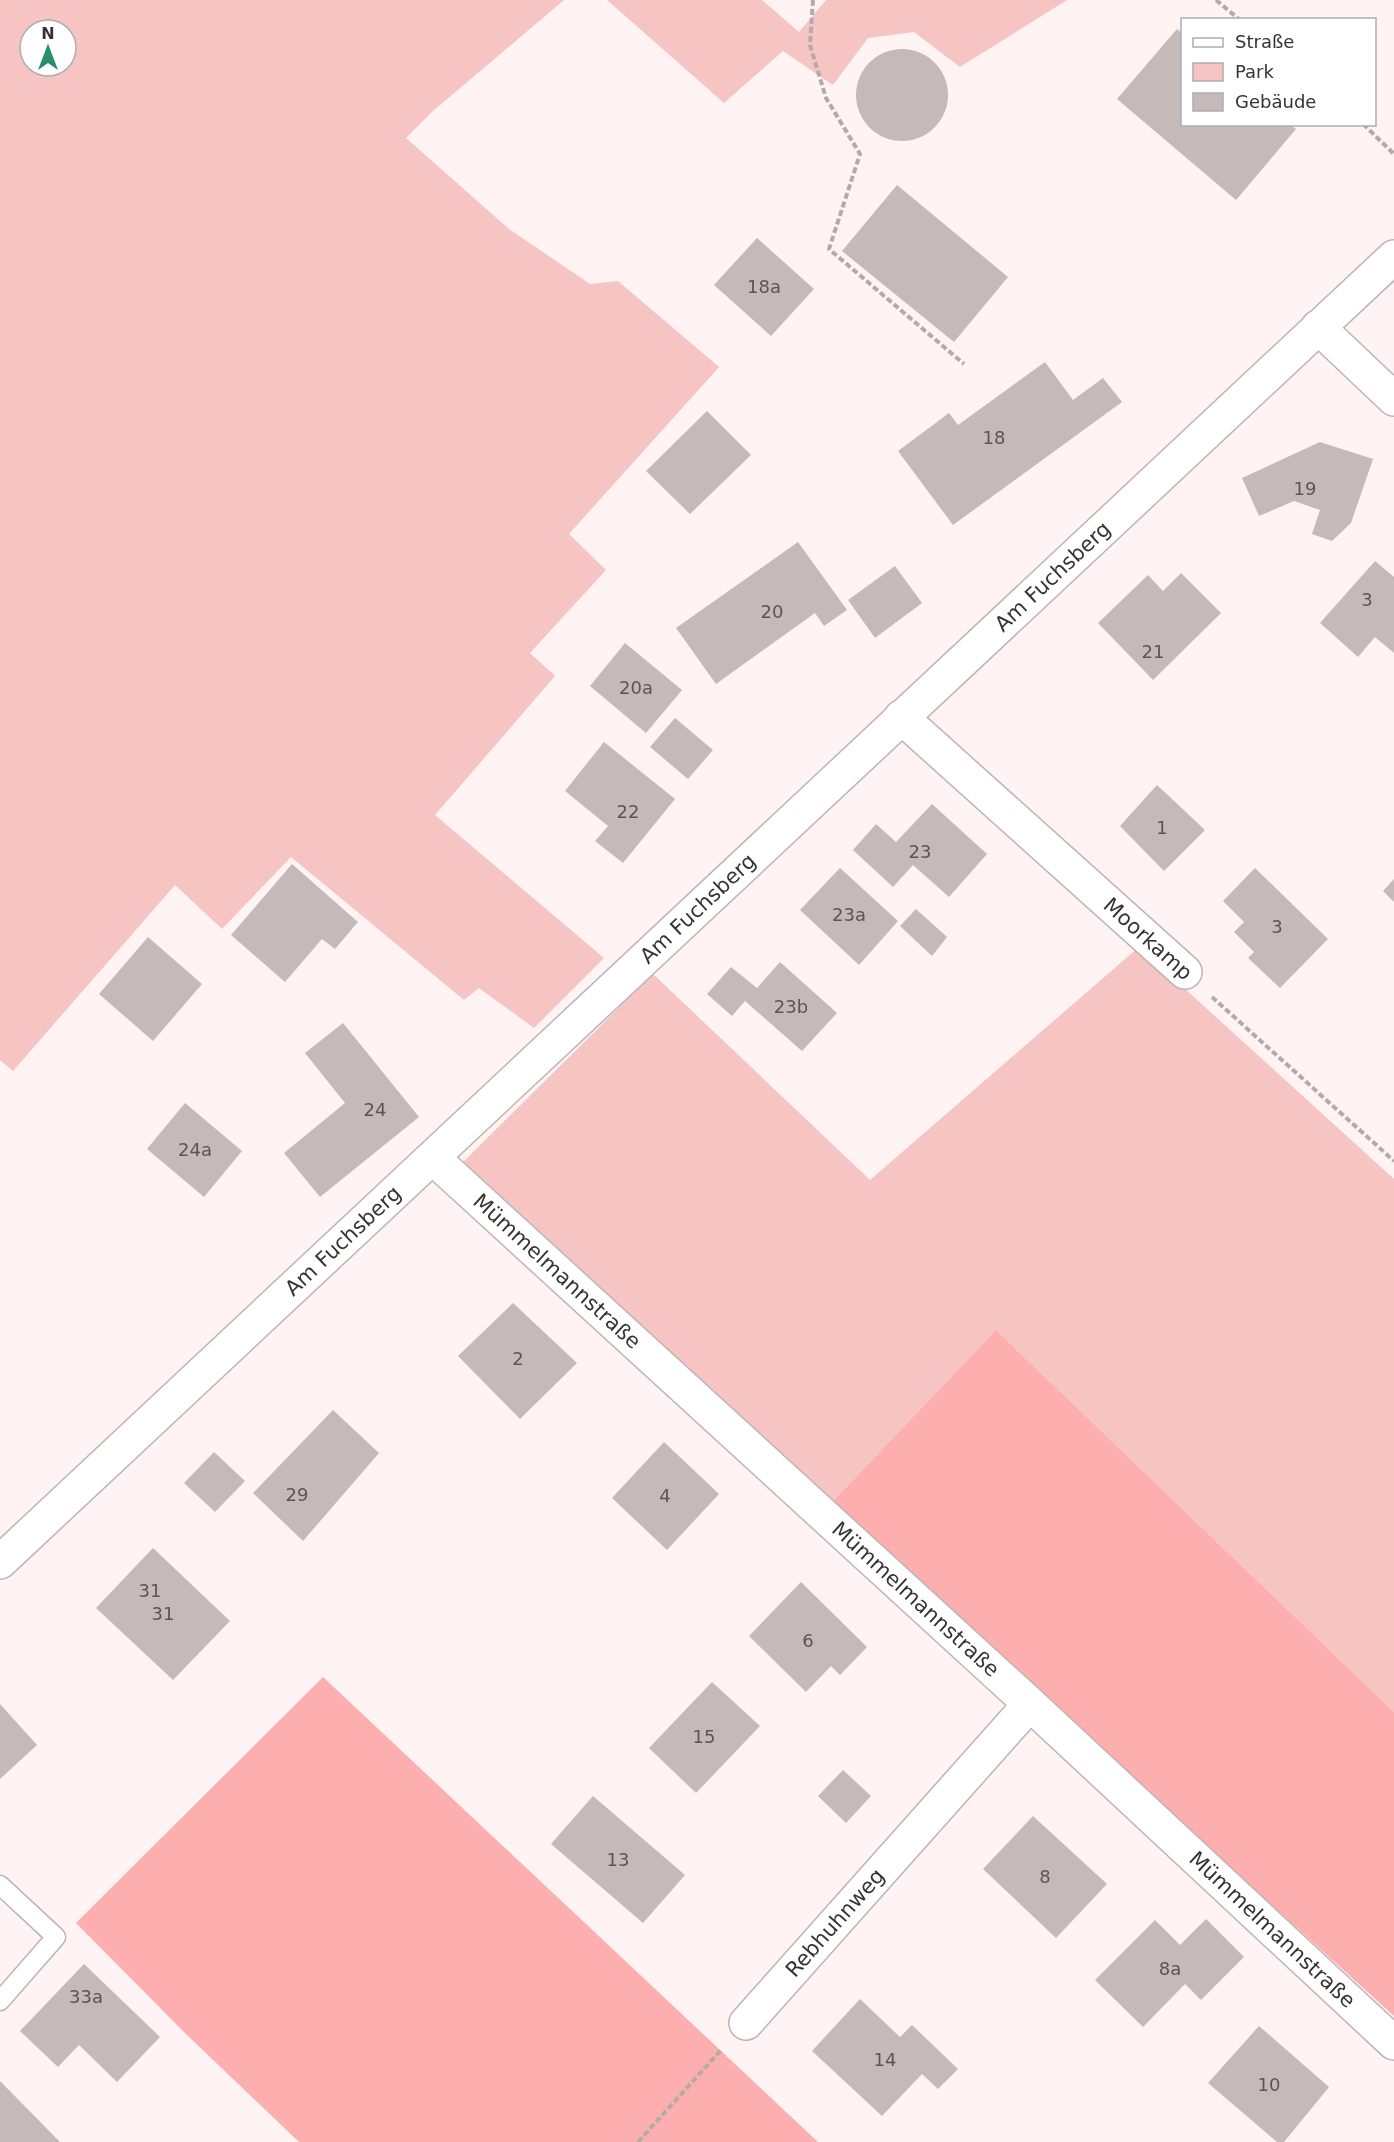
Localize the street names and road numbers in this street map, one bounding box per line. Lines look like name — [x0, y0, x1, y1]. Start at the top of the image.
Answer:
street label: Am Fuchsberg — [990, 517, 1115, 636]
street label: Am Fuchsberg — [635, 849, 761, 968]
street label: Moorkamp — [1099, 893, 1197, 985]
street label: Am Fuchsberg — [280, 1181, 406, 1301]
street label: Mümmelmannstraße — [468, 1189, 645, 1354]
street label: Mümmelmannstraße — [827, 1517, 1004, 1682]
street label: Mümmelmannstraße — [1184, 1847, 1360, 2013]
street label: Rebhuhnweg — [781, 1864, 889, 1982]

